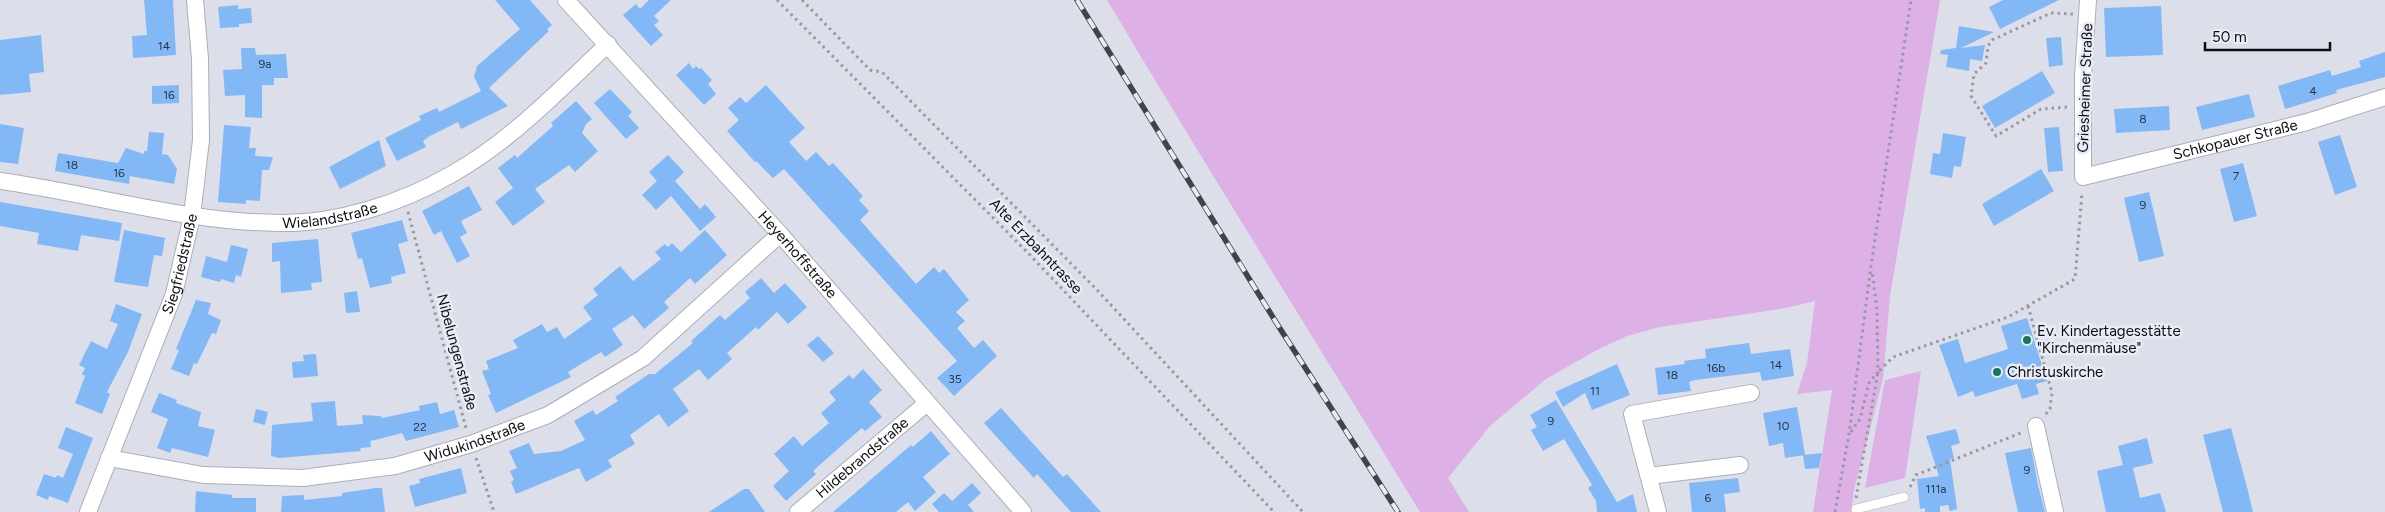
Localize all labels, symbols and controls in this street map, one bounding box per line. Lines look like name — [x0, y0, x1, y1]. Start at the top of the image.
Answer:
scale bar — [2205, 20, 2330, 52]
street label: Griesheimer Straße — [2074, 23, 2096, 153]
text: 50 m — [2212, 28, 2247, 46]
house number: 14 — [158, 39, 171, 53]
house number: 9a — [259, 57, 271, 71]
house number: 4 — [2309, 84, 2317, 98]
house number: 16 — [163, 88, 175, 102]
house number: 8 — [2139, 112, 2147, 126]
street label: Schkopauer Straße — [2171, 116, 2299, 164]
house number: 18 — [66, 158, 78, 172]
house number: 16 — [113, 166, 125, 180]
house number: 7 — [2233, 169, 2240, 183]
street label: Alte Erzbahntrasse — [986, 194, 1086, 298]
house number: 9 — [2140, 198, 2147, 212]
street label: Wielandstraße — [282, 199, 380, 232]
street label: Heyerhoffstraße — [754, 207, 841, 302]
street label: Siegfriedstraße — [158, 212, 201, 317]
street label: Nibelungenstraße — [433, 292, 481, 412]
place label: Ev. Kindertagesstätte "Kirchenmäuse" — [2037, 322, 2181, 357]
marker: Ev. Kindertagesstätte "Kirchenmäuse" — [2021, 334, 2033, 346]
house number: 14 — [1770, 358, 1783, 372]
house number: 16b — [1707, 361, 1725, 375]
place label: Christuskirche — [2007, 363, 2103, 381]
marker: Christuskirche — [1991, 366, 2003, 378]
house number: 18 — [1666, 368, 1678, 382]
house number: 35 — [948, 372, 962, 386]
house number: 11 — [1590, 384, 1600, 398]
street label: Hildebrandstraße — [812, 414, 912, 502]
house number: 9 — [1548, 414, 1555, 428]
street label: Widukindstraße — [422, 415, 528, 466]
house number: 10 — [1777, 419, 1790, 433]
house number: 22 — [413, 420, 427, 434]
house number: 9 — [2024, 463, 2031, 477]
house number: 111a — [1926, 482, 1947, 496]
house number: 6 — [1705, 491, 1712, 505]

